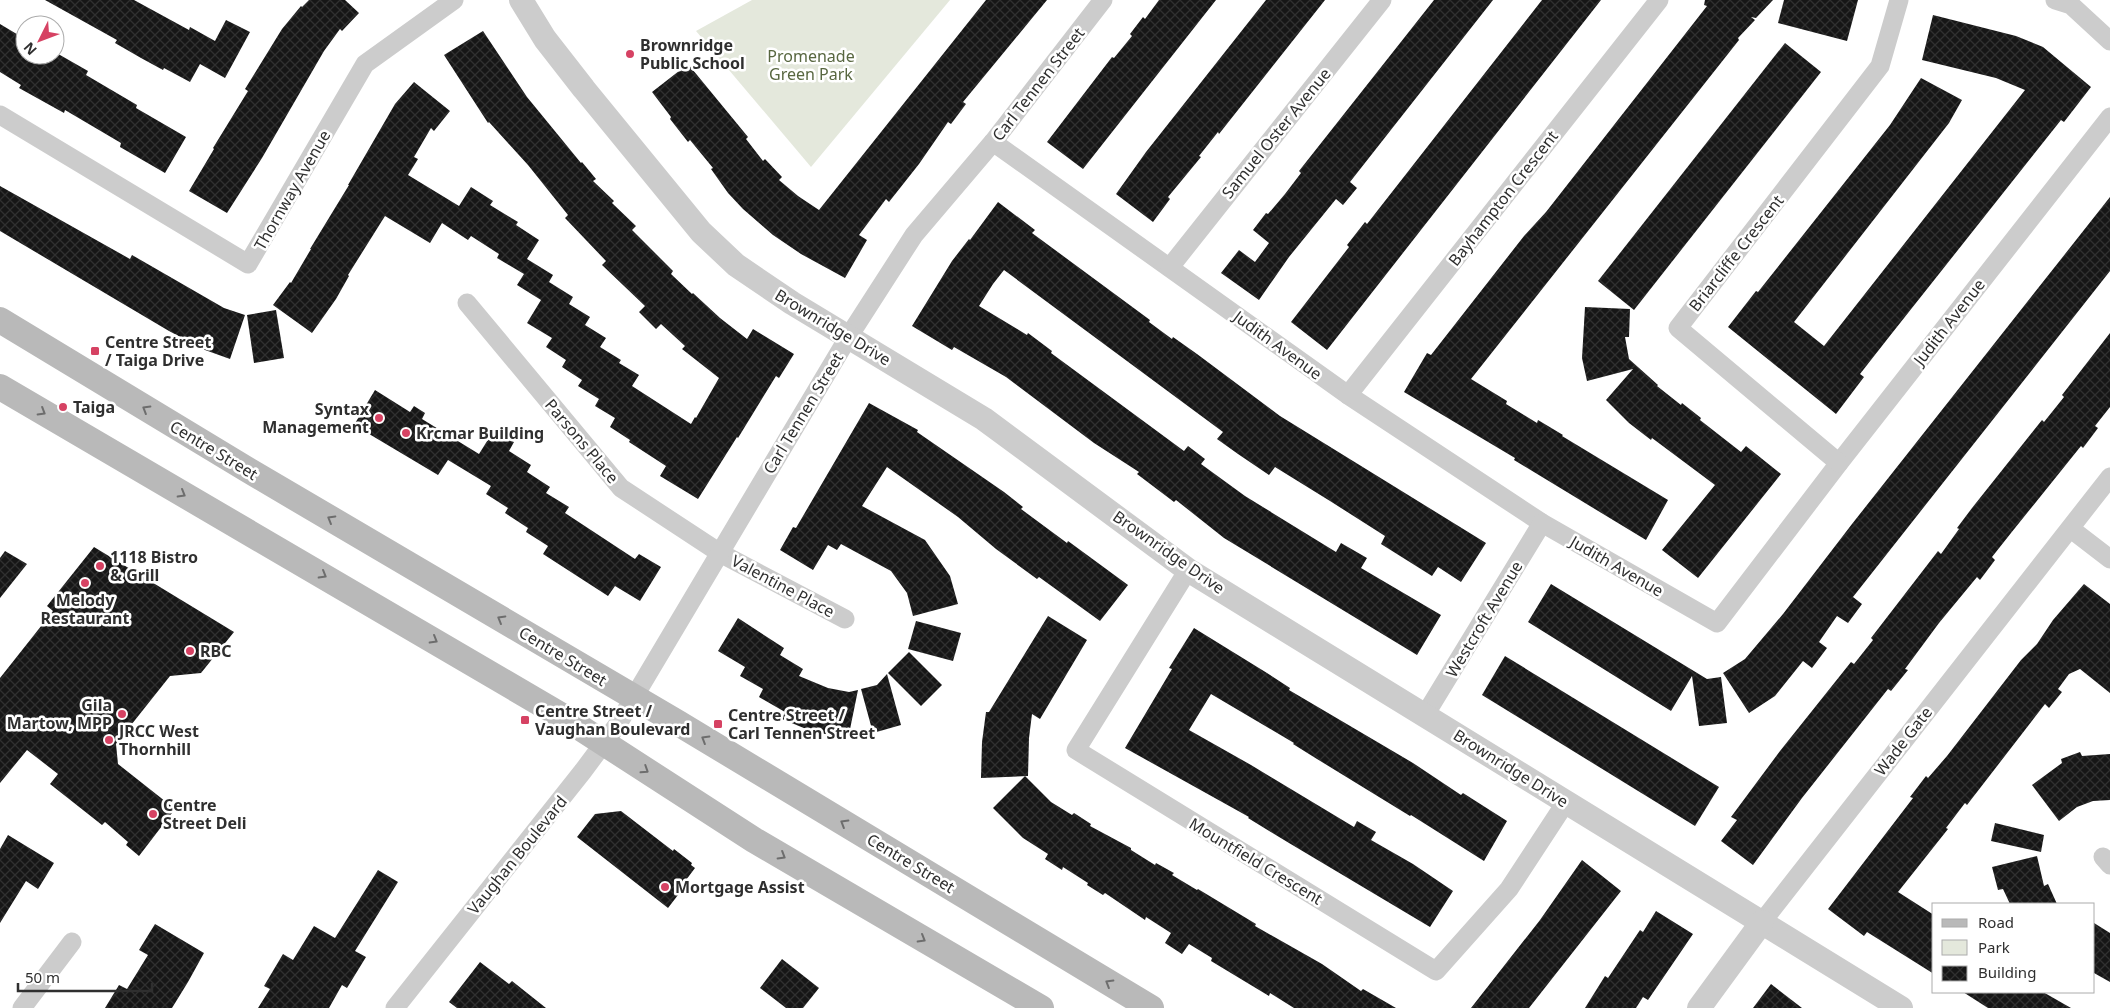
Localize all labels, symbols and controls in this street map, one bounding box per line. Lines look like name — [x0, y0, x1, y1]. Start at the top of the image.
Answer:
north arrow — [15, 15, 65, 65]
street label: Carl Tennen Street — [987, 23, 1089, 145]
place label: Brownridge Public School — [640, 34, 745, 74]
text: N — [19, 38, 41, 60]
park label: Promenade Green Park — [767, 45, 855, 85]
marker: Brownridge Public School — [624, 48, 636, 60]
street label: Samuel Oster Avenue — [1217, 63, 1335, 203]
street label: Thornway Avenue — [249, 126, 335, 254]
street label: Bayhampton Crescent — [1443, 126, 1563, 270]
street label: Briarcliffe Crescent — [1684, 190, 1789, 316]
street label: Judith Avenue — [1907, 274, 1990, 371]
street label: Brownridge Drive — [771, 284, 895, 370]
street label: Judith Avenue — [1228, 304, 1327, 385]
place label: Centre Street / Taiga Drive — [105, 331, 211, 371]
marker: Centre Street / Taiga Drive — [89, 345, 101, 357]
street label: Carl Tennen Street — [758, 348, 848, 478]
street label: Parsons Place — [540, 394, 624, 488]
place label: Taiga — [73, 396, 115, 418]
place label: Syntax Management — [262, 398, 370, 438]
marker: Taiga — [57, 401, 69, 413]
one-way arrow — [36, 405, 45, 415]
one-way arrow — [143, 405, 152, 415]
marker: Syntax Management — [373, 412, 385, 424]
street label: Centre Street — [166, 415, 262, 485]
place label: Krcmar Building — [416, 422, 544, 444]
marker: Krcmar Building — [400, 427, 412, 439]
one-way arrow — [177, 487, 186, 497]
street label: Brownridge Drive — [1109, 505, 1229, 599]
one-way arrow — [327, 515, 336, 525]
street label: Judith Avenue — [1565, 529, 1668, 602]
place label: 1118 Bistro & Grill — [110, 546, 198, 586]
street label: Valentine Place — [728, 550, 838, 622]
street label: Westcroft Avenue — [1441, 557, 1527, 681]
marker: 1118 Bistro & Grill — [94, 560, 106, 572]
one-way arrow — [318, 569, 327, 579]
marker: Melody Restaurant — [79, 577, 91, 589]
place label: Melody Restaurant — [41, 589, 129, 629]
one-way arrow — [498, 616, 507, 626]
street label: Centre Street — [515, 621, 611, 691]
one-way arrow — [428, 633, 437, 643]
place label: RBC — [200, 640, 231, 662]
marker: RBC — [184, 645, 196, 657]
place label: Gila Martow, MPP — [7, 694, 112, 734]
place label: Centre Street / Vaughan Boulevard — [535, 700, 690, 740]
street label: Wade Gate — [1869, 702, 1937, 780]
place label: Centre Street / Carl Tennen Street — [728, 704, 875, 744]
marker: Gila Martow, MPP — [116, 708, 128, 720]
marker: Centre Street / Vaughan Boulevard — [519, 714, 531, 726]
marker: Centre Street / Carl Tennen Street — [712, 718, 724, 730]
place label: JRCC West Thornhill — [117, 720, 199, 760]
street label: Brownridge Drive — [1449, 724, 1573, 812]
marker: JRCC West Thornhill — [103, 734, 115, 746]
one-way arrow — [701, 736, 710, 746]
one-way arrow — [639, 764, 648, 773]
street label: Vaughan Boulevard — [462, 791, 572, 919]
place label: Centre Street Deli — [163, 794, 247, 834]
marker: Centre Street Deli — [147, 808, 159, 820]
street label: Mountfield Crescent — [1185, 812, 1327, 910]
one-way arrow — [841, 820, 850, 830]
street label: Centre Street — [863, 828, 959, 898]
one-way arrow — [777, 850, 786, 860]
place label: Mortgage Assist — [675, 876, 805, 898]
marker: Mortgage Assist — [659, 881, 671, 893]
legend — [1932, 903, 2095, 993]
text: Road — [1978, 912, 2014, 932]
one-way arrow — [917, 933, 926, 943]
text: Park — [1978, 937, 2010, 957]
scale bar — [18, 960, 151, 992]
text: Building — [1978, 962, 2036, 982]
text: 50 m — [25, 967, 60, 987]
one-way arrow — [1105, 979, 1114, 989]

